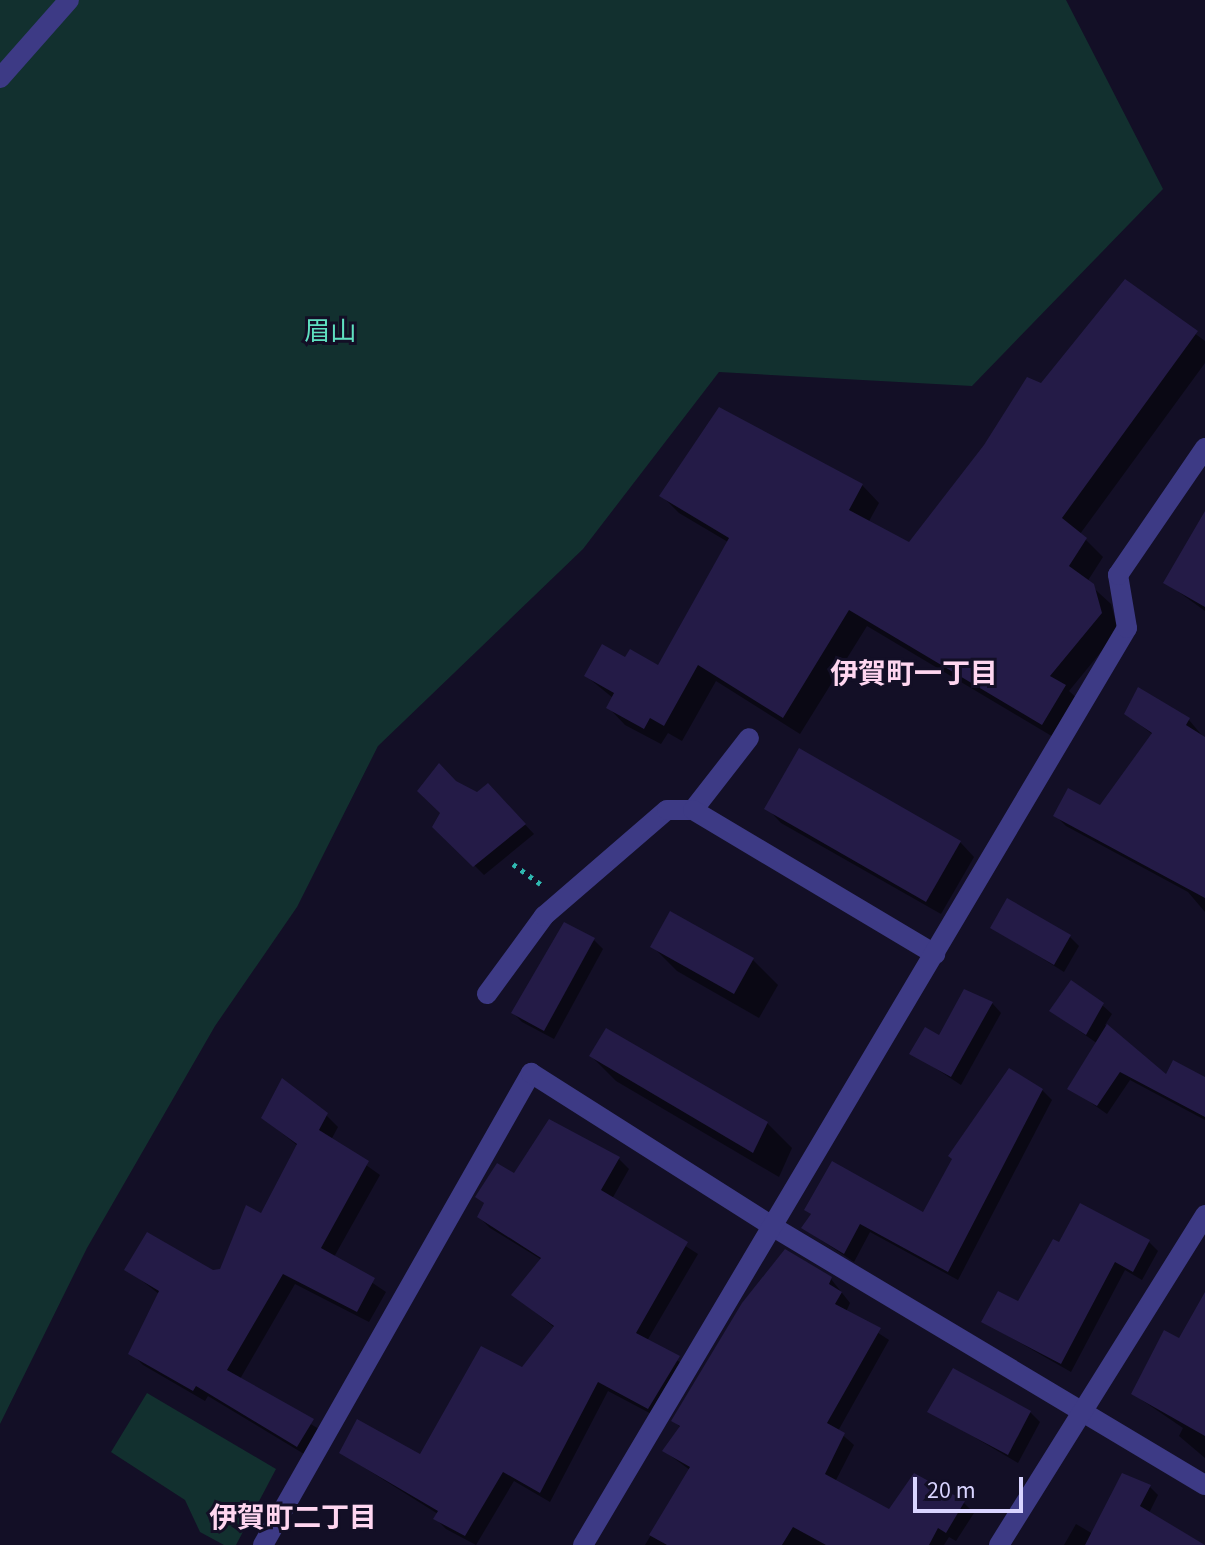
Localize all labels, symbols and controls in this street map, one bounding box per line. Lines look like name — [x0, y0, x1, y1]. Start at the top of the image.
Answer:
park label: 眉山 — [304, 316, 356, 348]
district label: 伊賀町一丁目 — [830, 657, 998, 691]
scale bar — [917, 1461, 1027, 1511]
text: 20 m — [927, 1473, 976, 1508]
district label: 伊賀町二丁目 — [209, 1501, 377, 1535]

